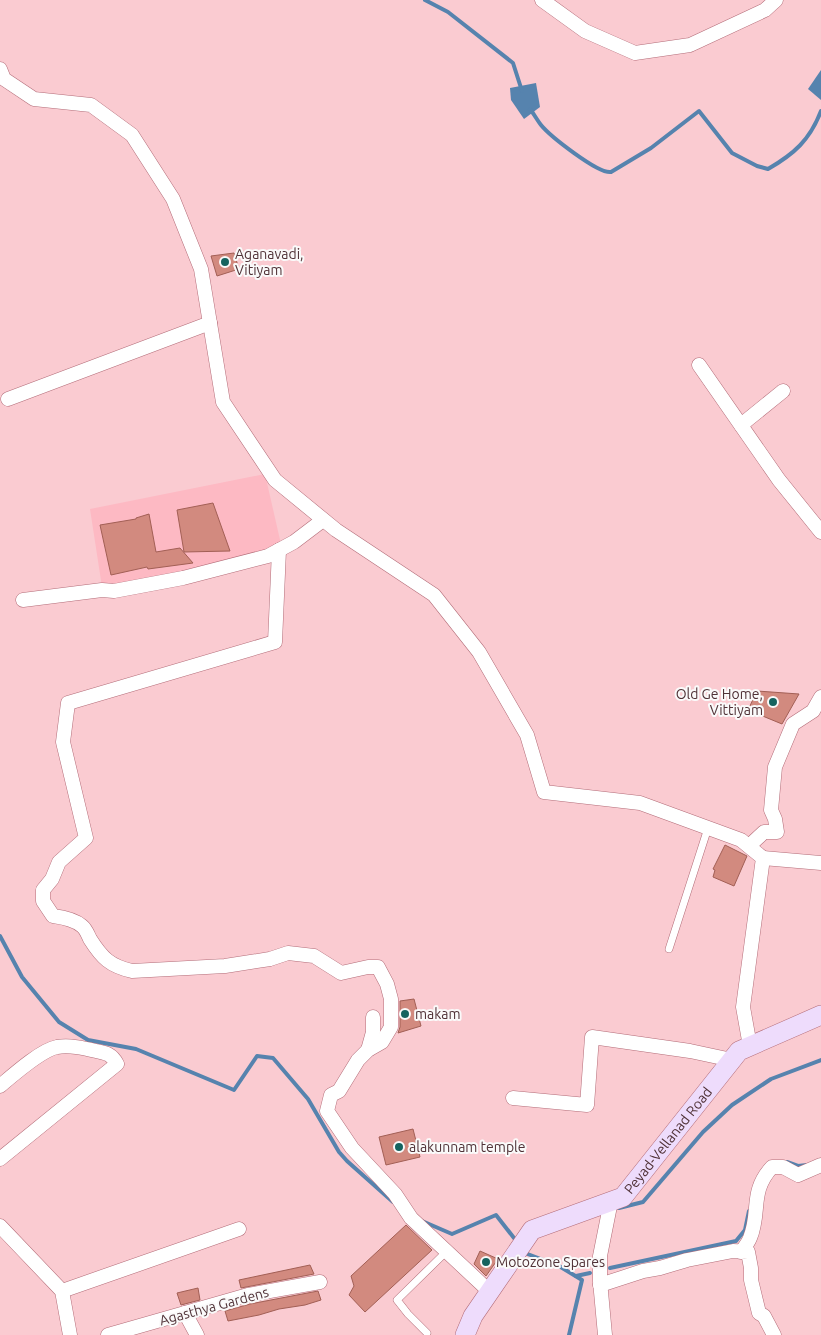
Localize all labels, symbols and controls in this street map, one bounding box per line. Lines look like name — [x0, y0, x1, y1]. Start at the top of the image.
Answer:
place label: Aganavadi, Vitiyam — [235, 246, 304, 278]
marker: Aganavadi, Vitiyam — [219, 256, 231, 268]
place label: Old Ge Home, Vittiyam — [676, 686, 763, 718]
marker: Old Ge Home, Vittiyam — [767, 696, 779, 708]
place label: makam — [415, 1006, 461, 1022]
marker: makam — [399, 1008, 411, 1020]
street label: Peyad-Vellanad Road — [621, 1084, 715, 1197]
place label: alakunnam temple — [409, 1139, 525, 1155]
marker: alakunnam temple — [393, 1141, 405, 1153]
place label: Motozone Spares — [496, 1254, 605, 1270]
marker: Motozone Spares — [480, 1256, 492, 1268]
street label: Agasthya Gardens — [158, 1284, 270, 1328]

